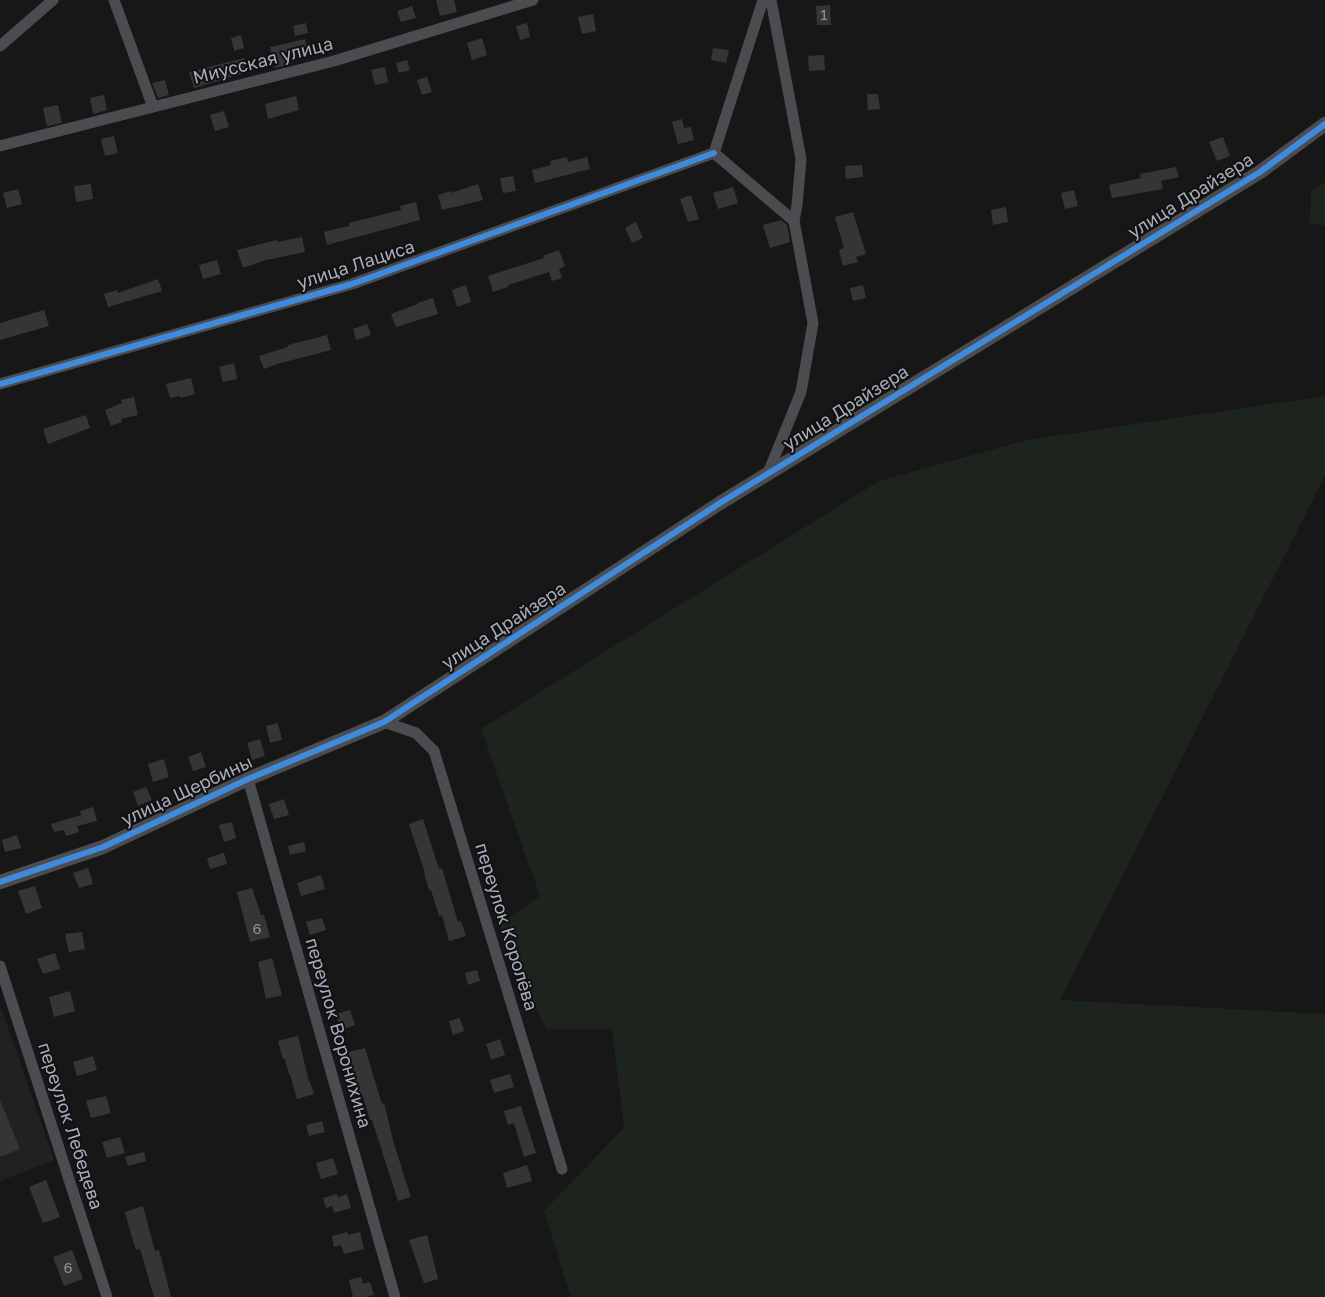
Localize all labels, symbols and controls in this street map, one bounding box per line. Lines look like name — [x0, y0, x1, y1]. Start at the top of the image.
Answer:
house number: 1 — [820, 6, 828, 24]
street label: Миусская улица — [191, 33, 335, 89]
street label: улица Драйзера — [1124, 149, 1258, 243]
street label: улица Лациса — [294, 236, 418, 294]
street label: улица Драйзера — [779, 361, 913, 455]
street label: улица Драйзера — [438, 578, 570, 674]
street label: улица Щербины — [118, 751, 256, 831]
street label: переулок Королёва — [470, 840, 542, 1014]
house number: 6 — [252, 920, 262, 938]
street label: переулок Воронихина — [300, 935, 376, 1131]
street label: переулок Лебедева — [33, 1040, 107, 1212]
house number: 6 — [63, 1259, 73, 1277]

